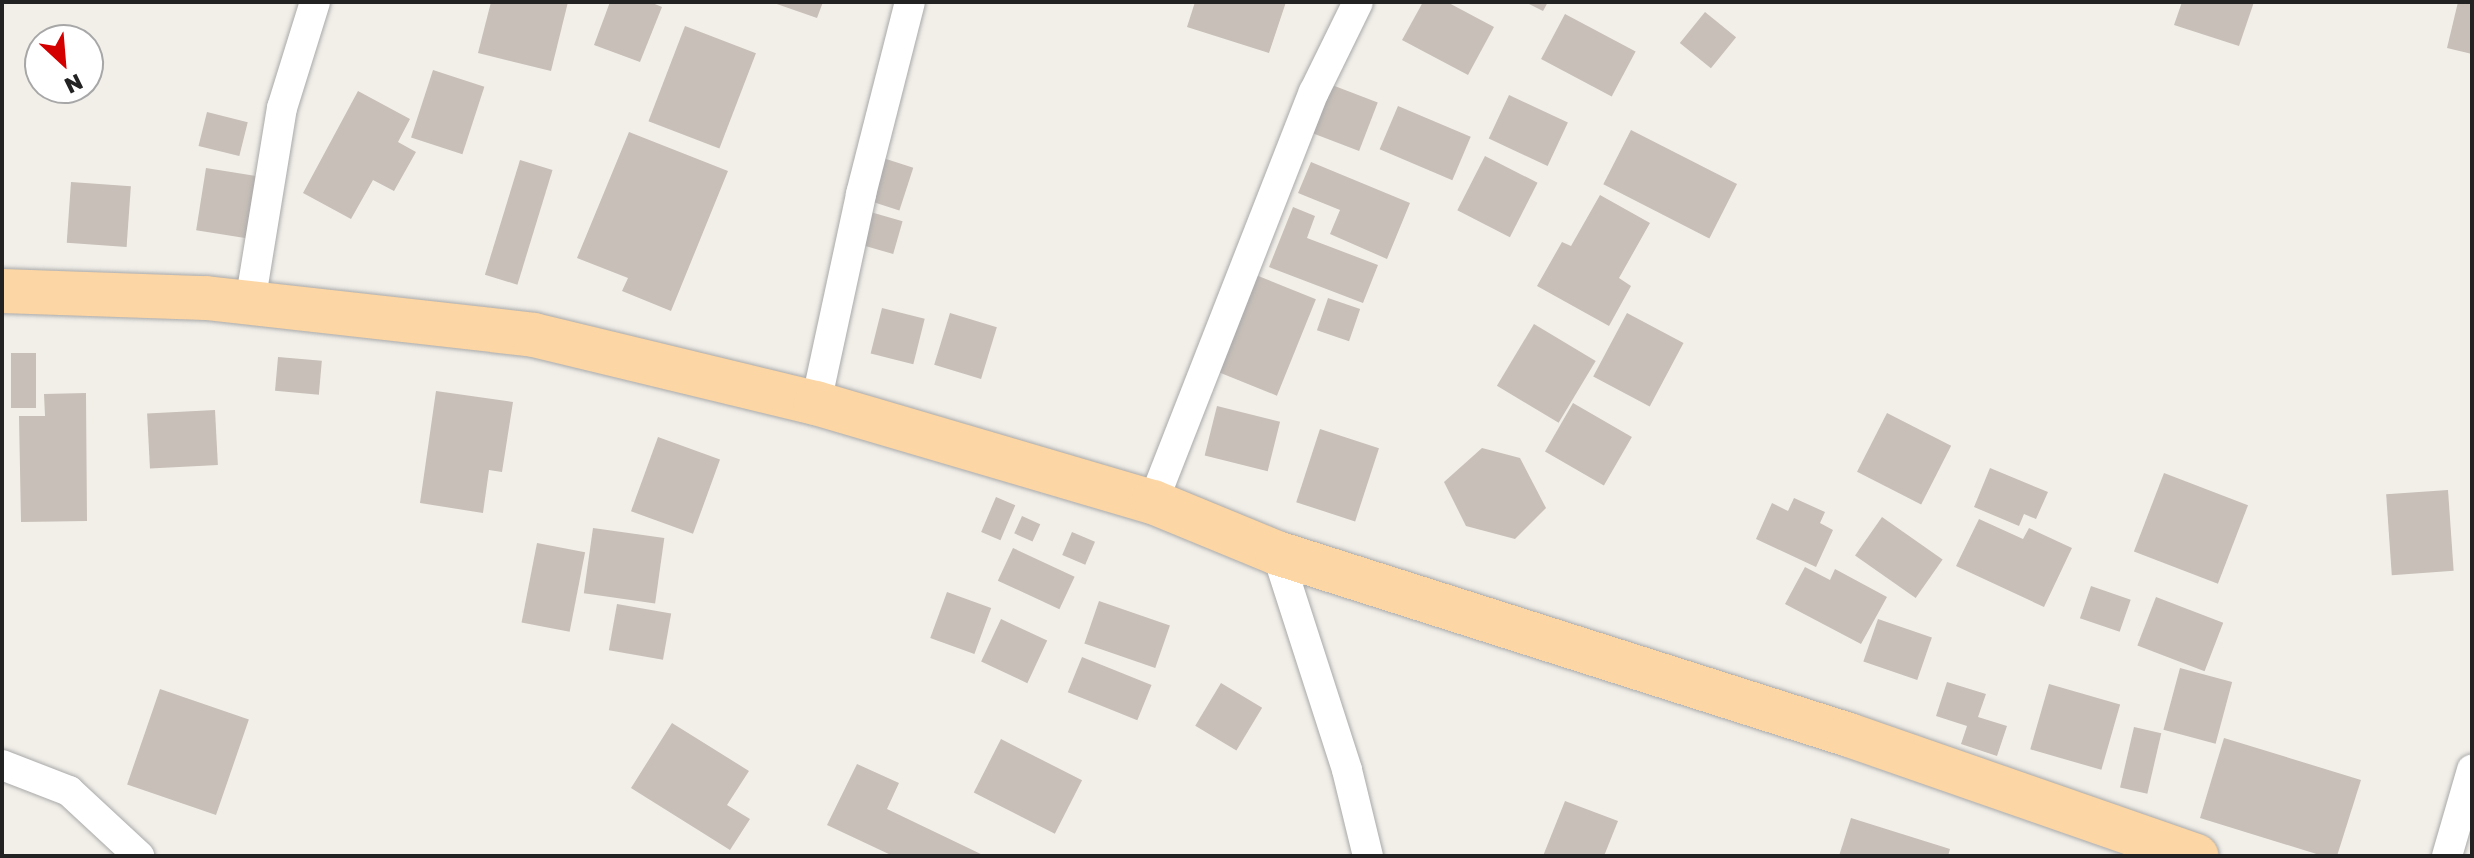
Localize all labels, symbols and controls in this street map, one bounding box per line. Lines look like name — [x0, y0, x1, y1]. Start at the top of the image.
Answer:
north arrow — [24, 24, 104, 104]
text: N — [60, 68, 87, 100]

